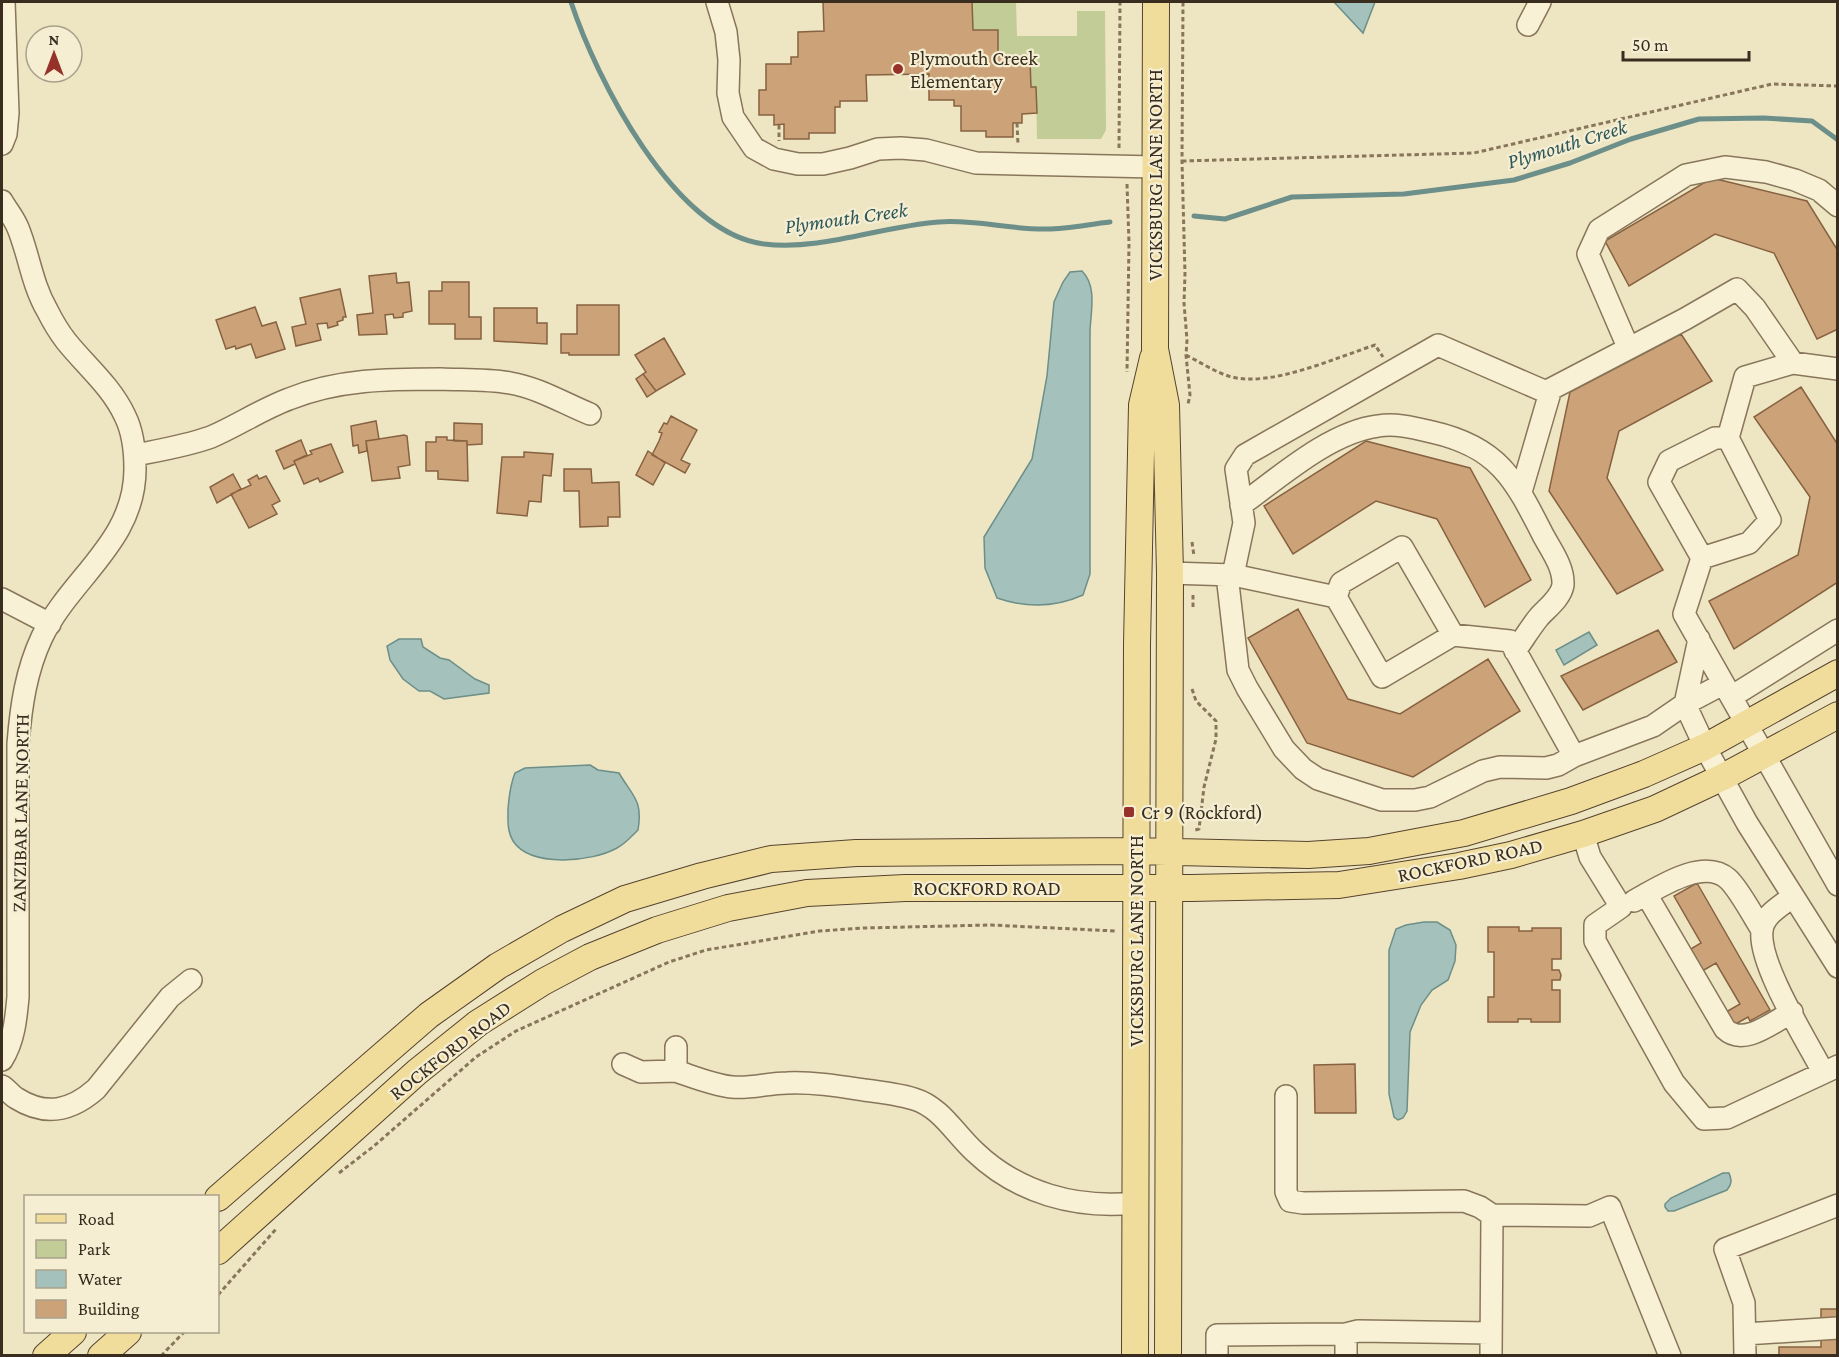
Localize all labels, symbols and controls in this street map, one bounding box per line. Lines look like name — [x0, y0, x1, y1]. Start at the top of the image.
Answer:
north arrow — [24, 24, 84, 84]
scale bar — [1623, 24, 1749, 62]
text: N — [49, 31, 60, 48]
text: 50 m — [1632, 35, 1669, 55]
place label: Plymouth Creek Elementary — [910, 47, 1038, 93]
marker: Plymouth Creek Elementary — [891, 62, 905, 76]
street label: VICKSBURG LANE NORTH — [1144, 69, 1166, 281]
water label: Plymouth Creek — [1504, 114, 1631, 174]
water label: Plymouth Creek — [783, 197, 910, 239]
street label: ZANZIBAR LANE NORTH — [7, 713, 33, 913]
place label: Cr 9 (Rockford) — [1141, 801, 1263, 824]
marker: Cr 9 (Rockford) — [1122, 805, 1136, 819]
street label: ROCKFORD ROAD — [1395, 834, 1545, 886]
street label: VICKSBURG LANE NORTH — [1125, 835, 1147, 1047]
street label: ROCKFORD ROAD — [913, 877, 1061, 899]
street label: ROCKFORD ROAD — [385, 996, 515, 1104]
legend — [24, 1195, 219, 1333]
text: Road — [78, 1209, 115, 1229]
text: Park — [78, 1239, 110, 1259]
text: Water — [78, 1269, 123, 1289]
text: Building — [78, 1299, 140, 1319]

